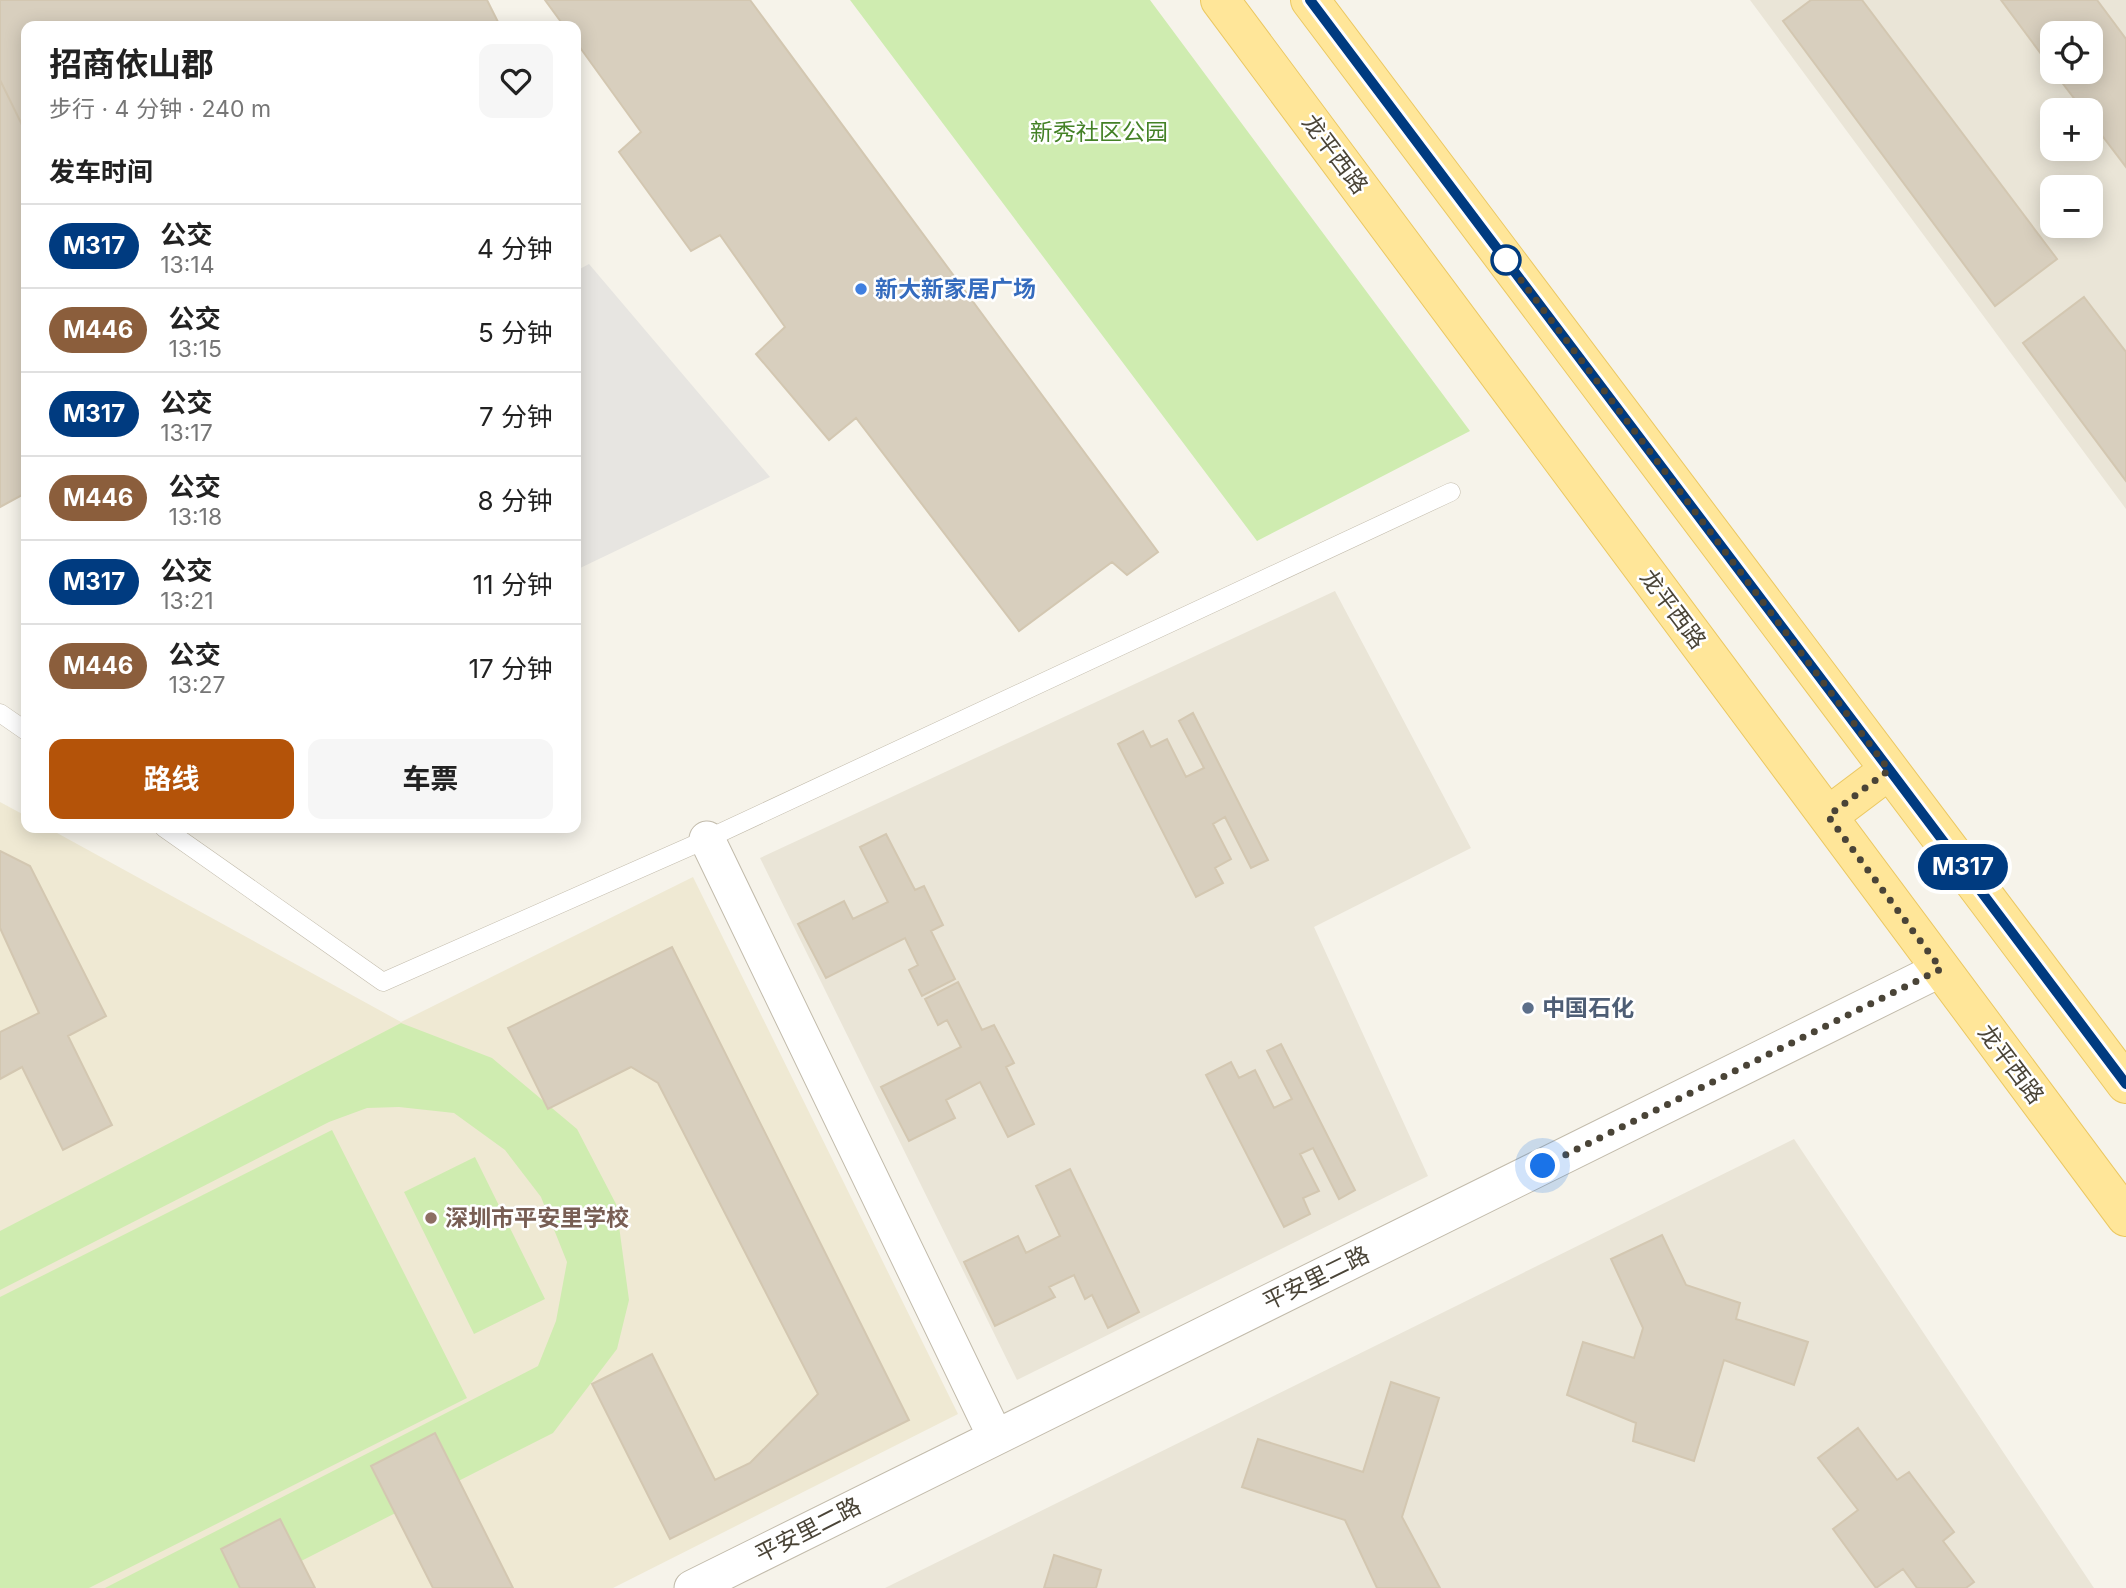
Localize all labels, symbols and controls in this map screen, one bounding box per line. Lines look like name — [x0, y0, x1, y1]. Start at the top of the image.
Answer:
map controls — [2040, 21, 2103, 238]
button: locate — [2040, 21, 2103, 84]
text: 招商依山郡 — [49, 44, 214, 84]
button: heart — [479, 44, 553, 118]
text: 步行 · 4 分钟 · 240 m — [49, 95, 271, 123]
button: + — [2040, 98, 2103, 161]
street label: 龙平西路 — [1296, 109, 1374, 199]
park label: 新秀社区公园 — [1030, 118, 1168, 146]
text: 发车时间 — [49, 156, 153, 187]
button: − — [2040, 175, 2103, 238]
text: 公交 — [160, 219, 212, 250]
text: M317 — [63, 231, 125, 260]
text: 4 分钟 — [477, 233, 553, 264]
unlabelled marker — [1491, 245, 1521, 275]
text: 13:14 — [160, 251, 215, 279]
place label: 新大新家居广场 — [875, 275, 1036, 303]
marker: 新大新家居广场 — [853, 281, 869, 297]
text: 公交 — [168, 303, 220, 334]
text: M446 — [63, 315, 133, 344]
text: 5 分钟 — [478, 317, 553, 348]
text: 13:15 — [168, 335, 222, 363]
text: 公交 — [160, 387, 212, 418]
text: M317 — [63, 399, 125, 428]
text: 7 分钟 — [479, 401, 553, 432]
text: 13:17 — [160, 419, 213, 447]
text: 公交 — [168, 471, 220, 502]
text: M446 — [63, 483, 133, 512]
text: 8 分钟 — [478, 485, 553, 516]
text: 13:18 — [168, 503, 222, 531]
text: 公交 — [160, 555, 212, 586]
street label: 龙平西路 — [1634, 564, 1712, 654]
text: M317 — [63, 567, 125, 596]
text: 11 分钟 — [473, 569, 553, 600]
text: 13:21 — [160, 587, 214, 615]
text: 公交 — [168, 639, 220, 670]
text: M446 — [63, 651, 133, 680]
text: 17 分钟 — [468, 653, 553, 684]
text: 13:27 — [168, 671, 226, 699]
button: 路线 — [49, 739, 294, 819]
button: 车票 — [308, 739, 553, 819]
line badge: M317 — [1914, 844, 2012, 890]
text: M317 — [1932, 852, 1994, 881]
place label: 中国石化 — [1542, 994, 1634, 1022]
marker: 中国石化 — [1520, 1000, 1536, 1016]
street label: 龙平西路 — [1972, 1019, 2050, 1109]
your location — [1525, 1148, 1560, 1183]
place label: 深圳市平安里学校 — [445, 1204, 629, 1232]
marker: 深圳市平安里学校 — [423, 1210, 439, 1226]
street label: 平安里二路 — [1258, 1240, 1374, 1316]
street label: 平安里二路 — [750, 1491, 866, 1569]

